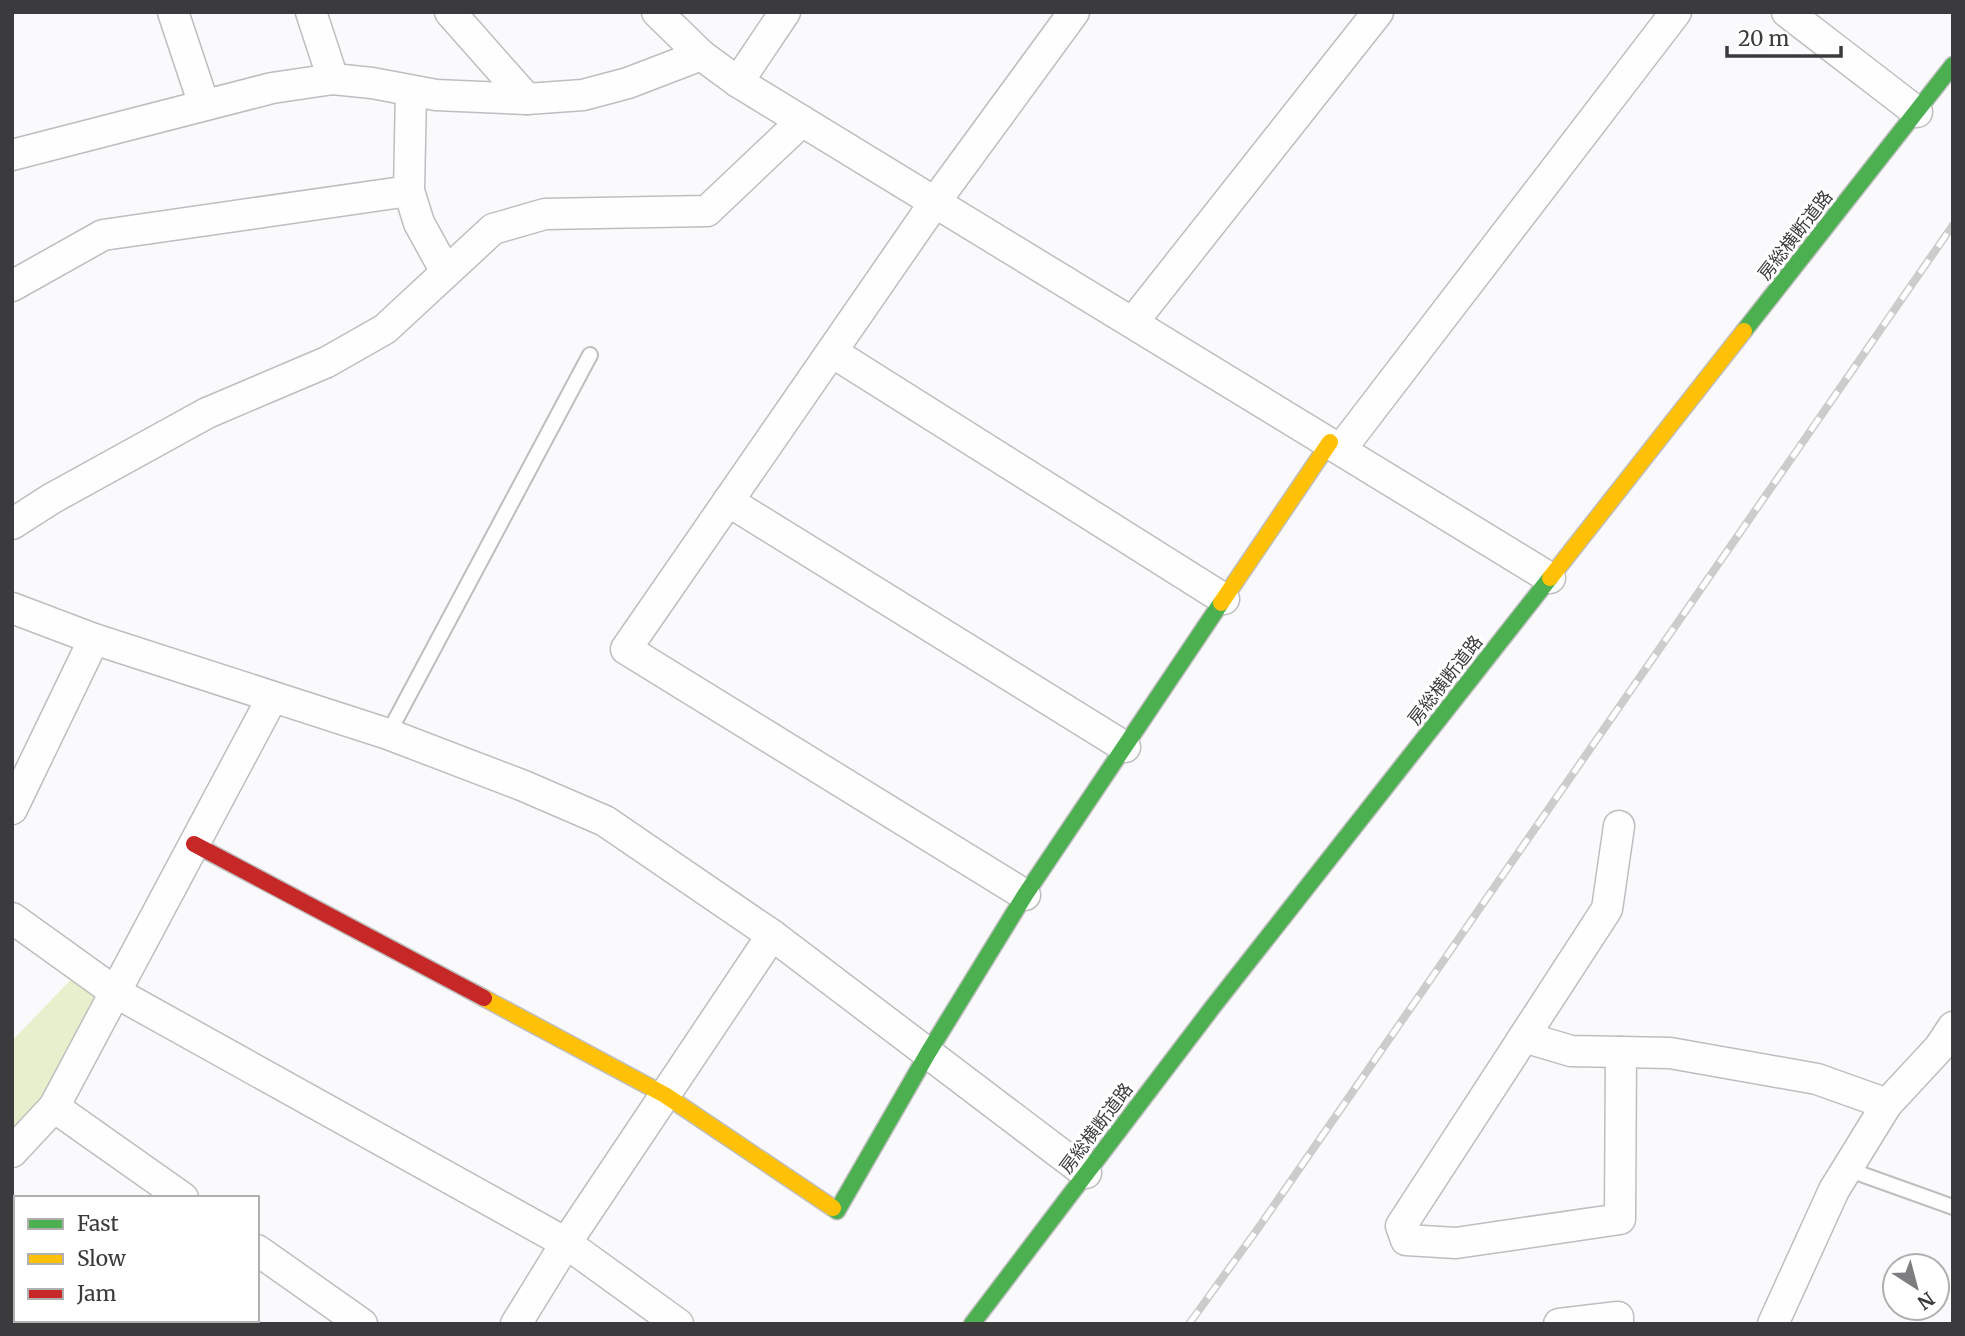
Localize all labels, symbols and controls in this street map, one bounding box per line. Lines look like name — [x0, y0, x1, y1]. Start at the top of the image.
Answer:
scale bar — [1727, 14, 1841, 58]
text: 20 m — [1738, 25, 1790, 52]
street label: 房総横断道路 — [1753, 185, 1837, 285]
street label: 房総横断道路 — [1403, 630, 1487, 730]
street label: 房総横断道路 — [1054, 1078, 1138, 1178]
legend — [14, 1196, 259, 1322]
text: Fast — [77, 1210, 119, 1237]
text: Slow — [77, 1245, 126, 1272]
north arrow — [1881, 1252, 1951, 1322]
text: Jam — [76, 1280, 116, 1307]
text: N — [1913, 1287, 1939, 1315]

